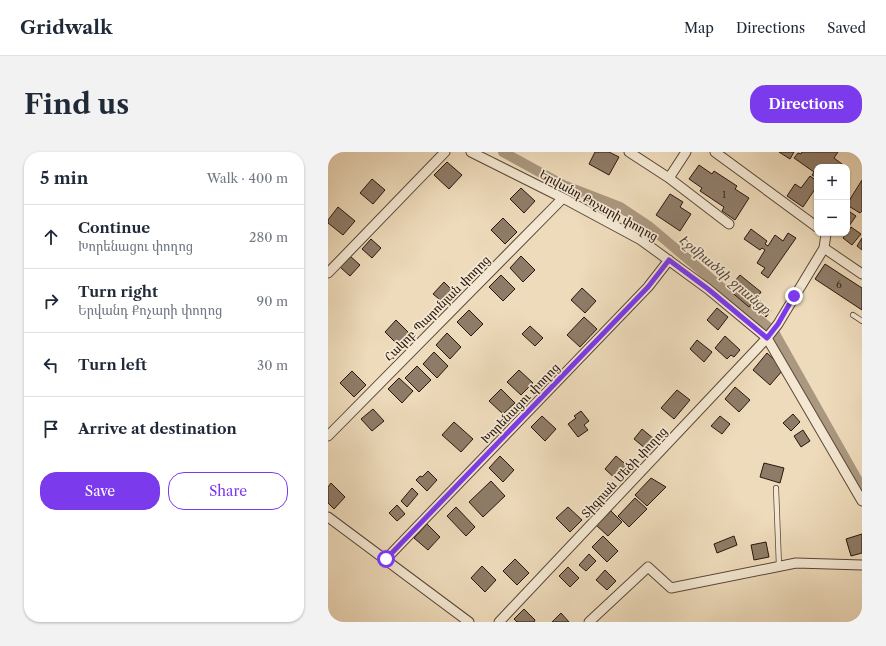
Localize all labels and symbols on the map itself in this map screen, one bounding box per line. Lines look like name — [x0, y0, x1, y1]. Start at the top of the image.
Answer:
street label: Երվանդ Քոչարի փողոց — [537, 166, 661, 244]
house number: 1 — [722, 188, 727, 201]
water label: Էջմիածնի ջրանցք — [675, 231, 775, 319]
street label: Հակոբ Պարոնյան փողոց — [381, 252, 493, 364]
house number: 6 — [836, 278, 842, 291]
route end — [785, 287, 803, 305]
street label: Խորենացու փողոց — [478, 360, 562, 446]
street label: Տիգրան Մեծի փողոց — [578, 423, 670, 521]
route start — [377, 550, 395, 568]

